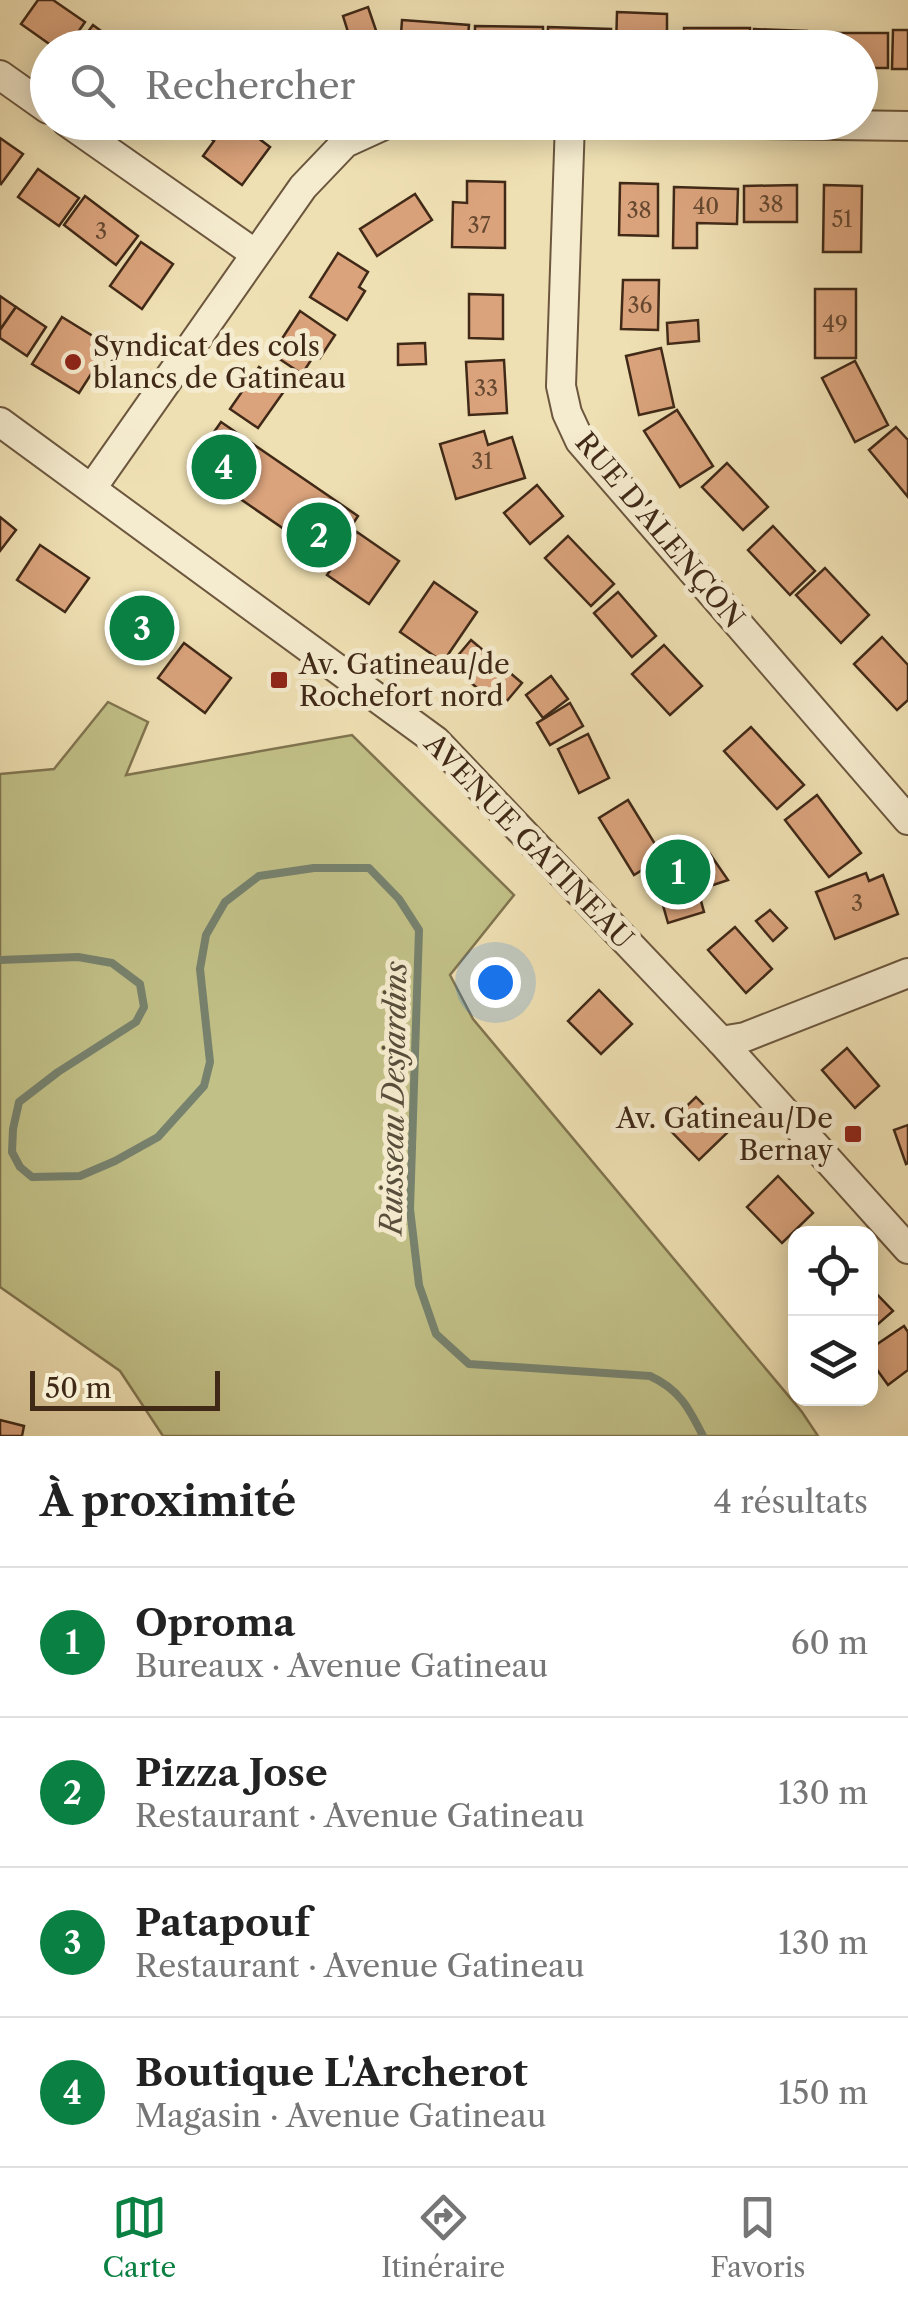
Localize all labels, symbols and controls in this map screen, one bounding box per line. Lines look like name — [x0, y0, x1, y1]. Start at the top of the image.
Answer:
search box — [30, 30, 878, 140]
icon: search — [65, 58, 120, 113]
text: Rechercher — [145, 62, 355, 109]
house number: 38 — [758, 191, 784, 218]
house number: 40 — [693, 193, 719, 220]
house number: 38 — [626, 197, 652, 224]
house number: 51 — [831, 206, 853, 233]
house number: 37 — [468, 212, 491, 239]
house number: 3 — [95, 218, 107, 245]
house number: 36 — [628, 292, 653, 319]
house number: 49 — [822, 311, 848, 338]
place label: Syndicat des cols blancs de Gatineau — [93, 329, 346, 395]
marker: Syndicat des cols blancs de Gatineau — [62, 351, 84, 373]
house number: 33 — [474, 375, 498, 402]
street label: RUE D'ALENÇON — [568, 425, 752, 635]
pin: 4 — [192, 430, 256, 504]
house number: 31 — [471, 448, 493, 475]
pin: 2 — [286, 498, 352, 572]
pin: 3 — [110, 590, 174, 666]
place label: Av. Gatineau/de Rochefort nord — [298, 647, 510, 713]
marker: Av. Gatineau/de Rochefort nord — [268, 669, 290, 691]
street label: AVENUE GATINEAU — [417, 726, 640, 955]
pin: 1 — [646, 834, 710, 910]
house number: 3 — [851, 890, 863, 917]
your location — [470, 957, 521, 1008]
water label: Ruisseau Desjardins — [373, 960, 414, 1237]
place label: Av. Gatineau/De Bernay — [615, 1101, 833, 1167]
marker: Av. Gatineau/De Bernay — [842, 1123, 864, 1145]
map controls — [788, 1226, 878, 1406]
button: locate — [788, 1226, 878, 1316]
button: layers — [788, 1316, 878, 1406]
scale bar — [30, 1366, 220, 1410]
text: 50 m — [45, 1371, 112, 1405]
text: À proximité — [40, 1475, 296, 1527]
text: 4 résultats — [713, 1482, 868, 1521]
text: Oproma — [135, 1599, 295, 1646]
text: 1 — [65, 1623, 80, 1662]
text: 60 m — [791, 1623, 868, 1662]
text: Bureaux · Avenue Gatineau — [135, 1646, 548, 1685]
text: Pizza Jose — [135, 1749, 328, 1796]
text: 2 — [63, 1773, 82, 1812]
text: 130 m — [778, 1773, 868, 1812]
text: Restaurant · Avenue Gatineau — [135, 1796, 585, 1835]
text: Patapouf — [135, 1899, 310, 1946]
text: 3 — [63, 1923, 82, 1962]
text: 130 m — [778, 1923, 868, 1962]
text: Restaurant · Avenue Gatineau — [135, 1946, 585, 1985]
text: Boutique L'Archerot — [135, 2049, 528, 2096]
text: 4 — [63, 2073, 82, 2112]
text: 150 m — [779, 2073, 868, 2112]
text: Magasin · Avenue Gatineau — [135, 2096, 547, 2135]
tab: Carte — [103, 2190, 176, 2284]
tab: Itinéraire — [381, 2190, 505, 2284]
tab: Favoris — [710, 2190, 805, 2284]

